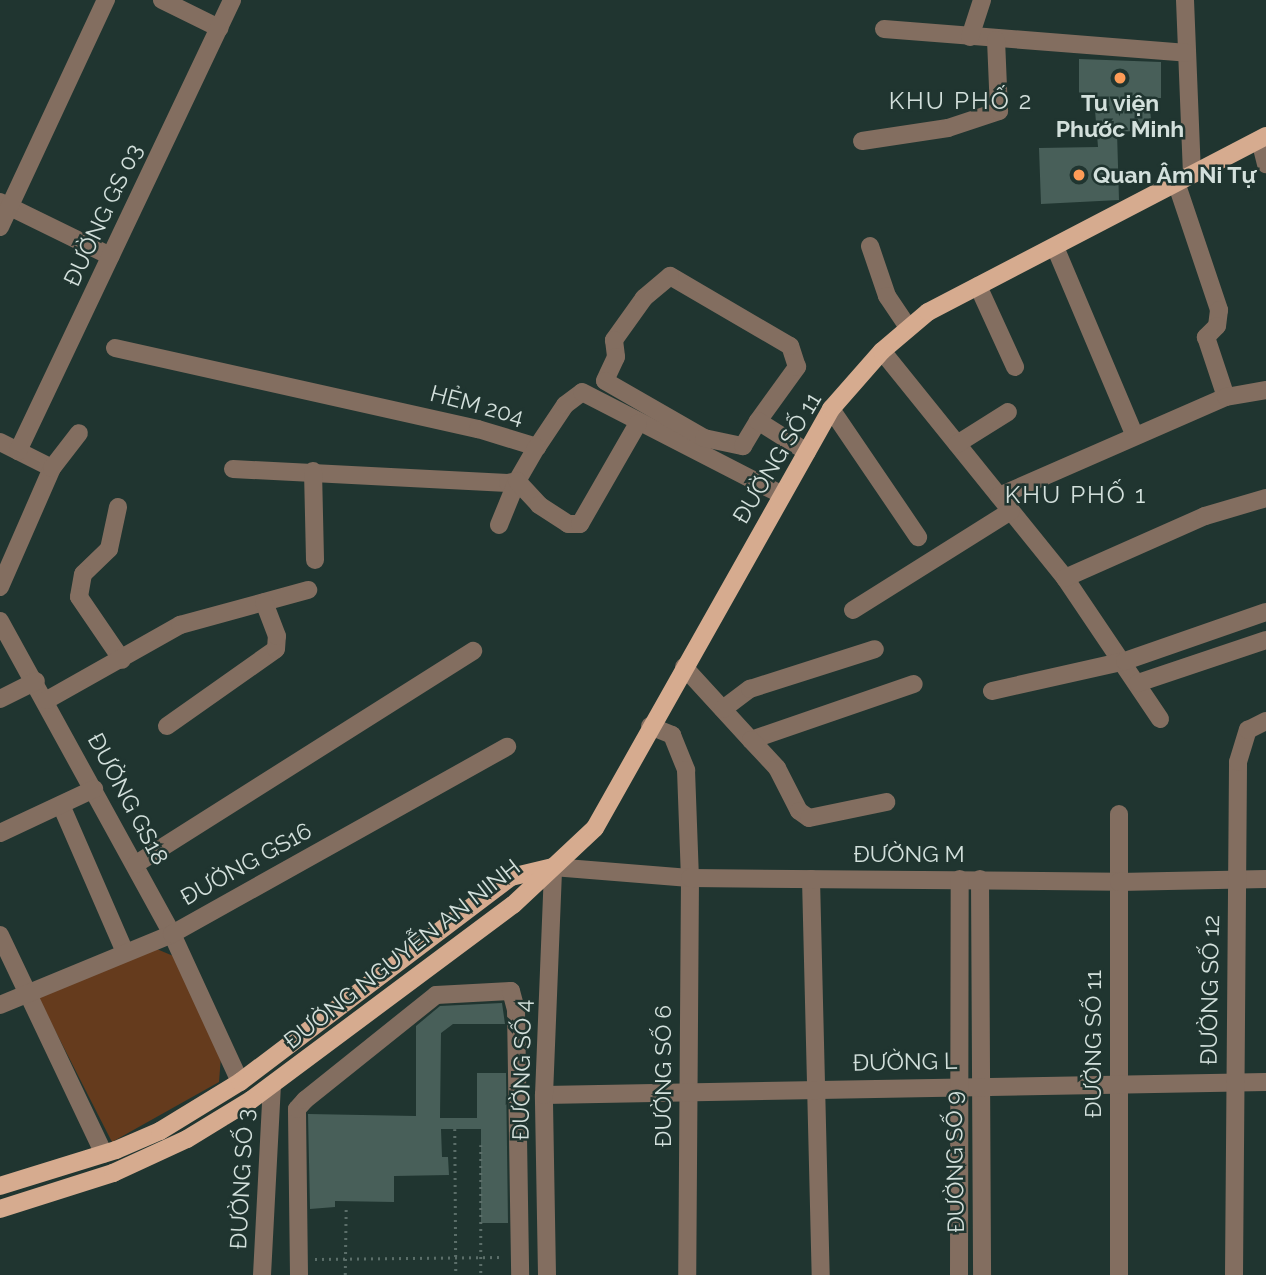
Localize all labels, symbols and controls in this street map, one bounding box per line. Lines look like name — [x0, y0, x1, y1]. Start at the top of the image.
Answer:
marker: Tu viện Phước Minh — [1112, 70, 1128, 86]
district label: KHU PHỐ 2 — [890, 87, 1032, 115]
place label: Tu viện Phước Minh — [1056, 89, 1184, 143]
street label: ĐƯỜNG GS 03 — [58, 139, 148, 291]
place label: Quan Âm Ni Tự — [1093, 161, 1257, 189]
marker: Quan Âm Ni Tự — [1071, 167, 1087, 183]
street label: HẺM 204 — [427, 379, 527, 431]
street label: ĐƯỜNG SỐ 11 — [727, 387, 827, 529]
district label: KHU PHỐ 1 — [1006, 481, 1146, 509]
street label: ĐƯỜNG GS18 — [82, 728, 174, 870]
street label: ĐƯỜNG GS16 — [176, 817, 316, 911]
street label: ĐƯỜNG M — [853, 840, 965, 868]
street label: ĐƯỜNG NGUYỄN AN NINH — [278, 853, 526, 1055]
street label: ĐƯỜNG SỐ 12 — [1195, 915, 1225, 1065]
street label: ĐƯỜNG SỐ 11 — [1079, 970, 1107, 1118]
street label: ĐƯỜNG SỐ 4 — [507, 999, 537, 1141]
street label: ĐƯỜNG SỐ 6 — [649, 1005, 677, 1147]
street label: ĐƯỜNG L — [852, 1047, 958, 1077]
street label: ĐƯỜNG SỐ 9 — [940, 1091, 970, 1233]
street label: ĐƯỜNG SỐ 3 — [225, 1108, 259, 1250]

